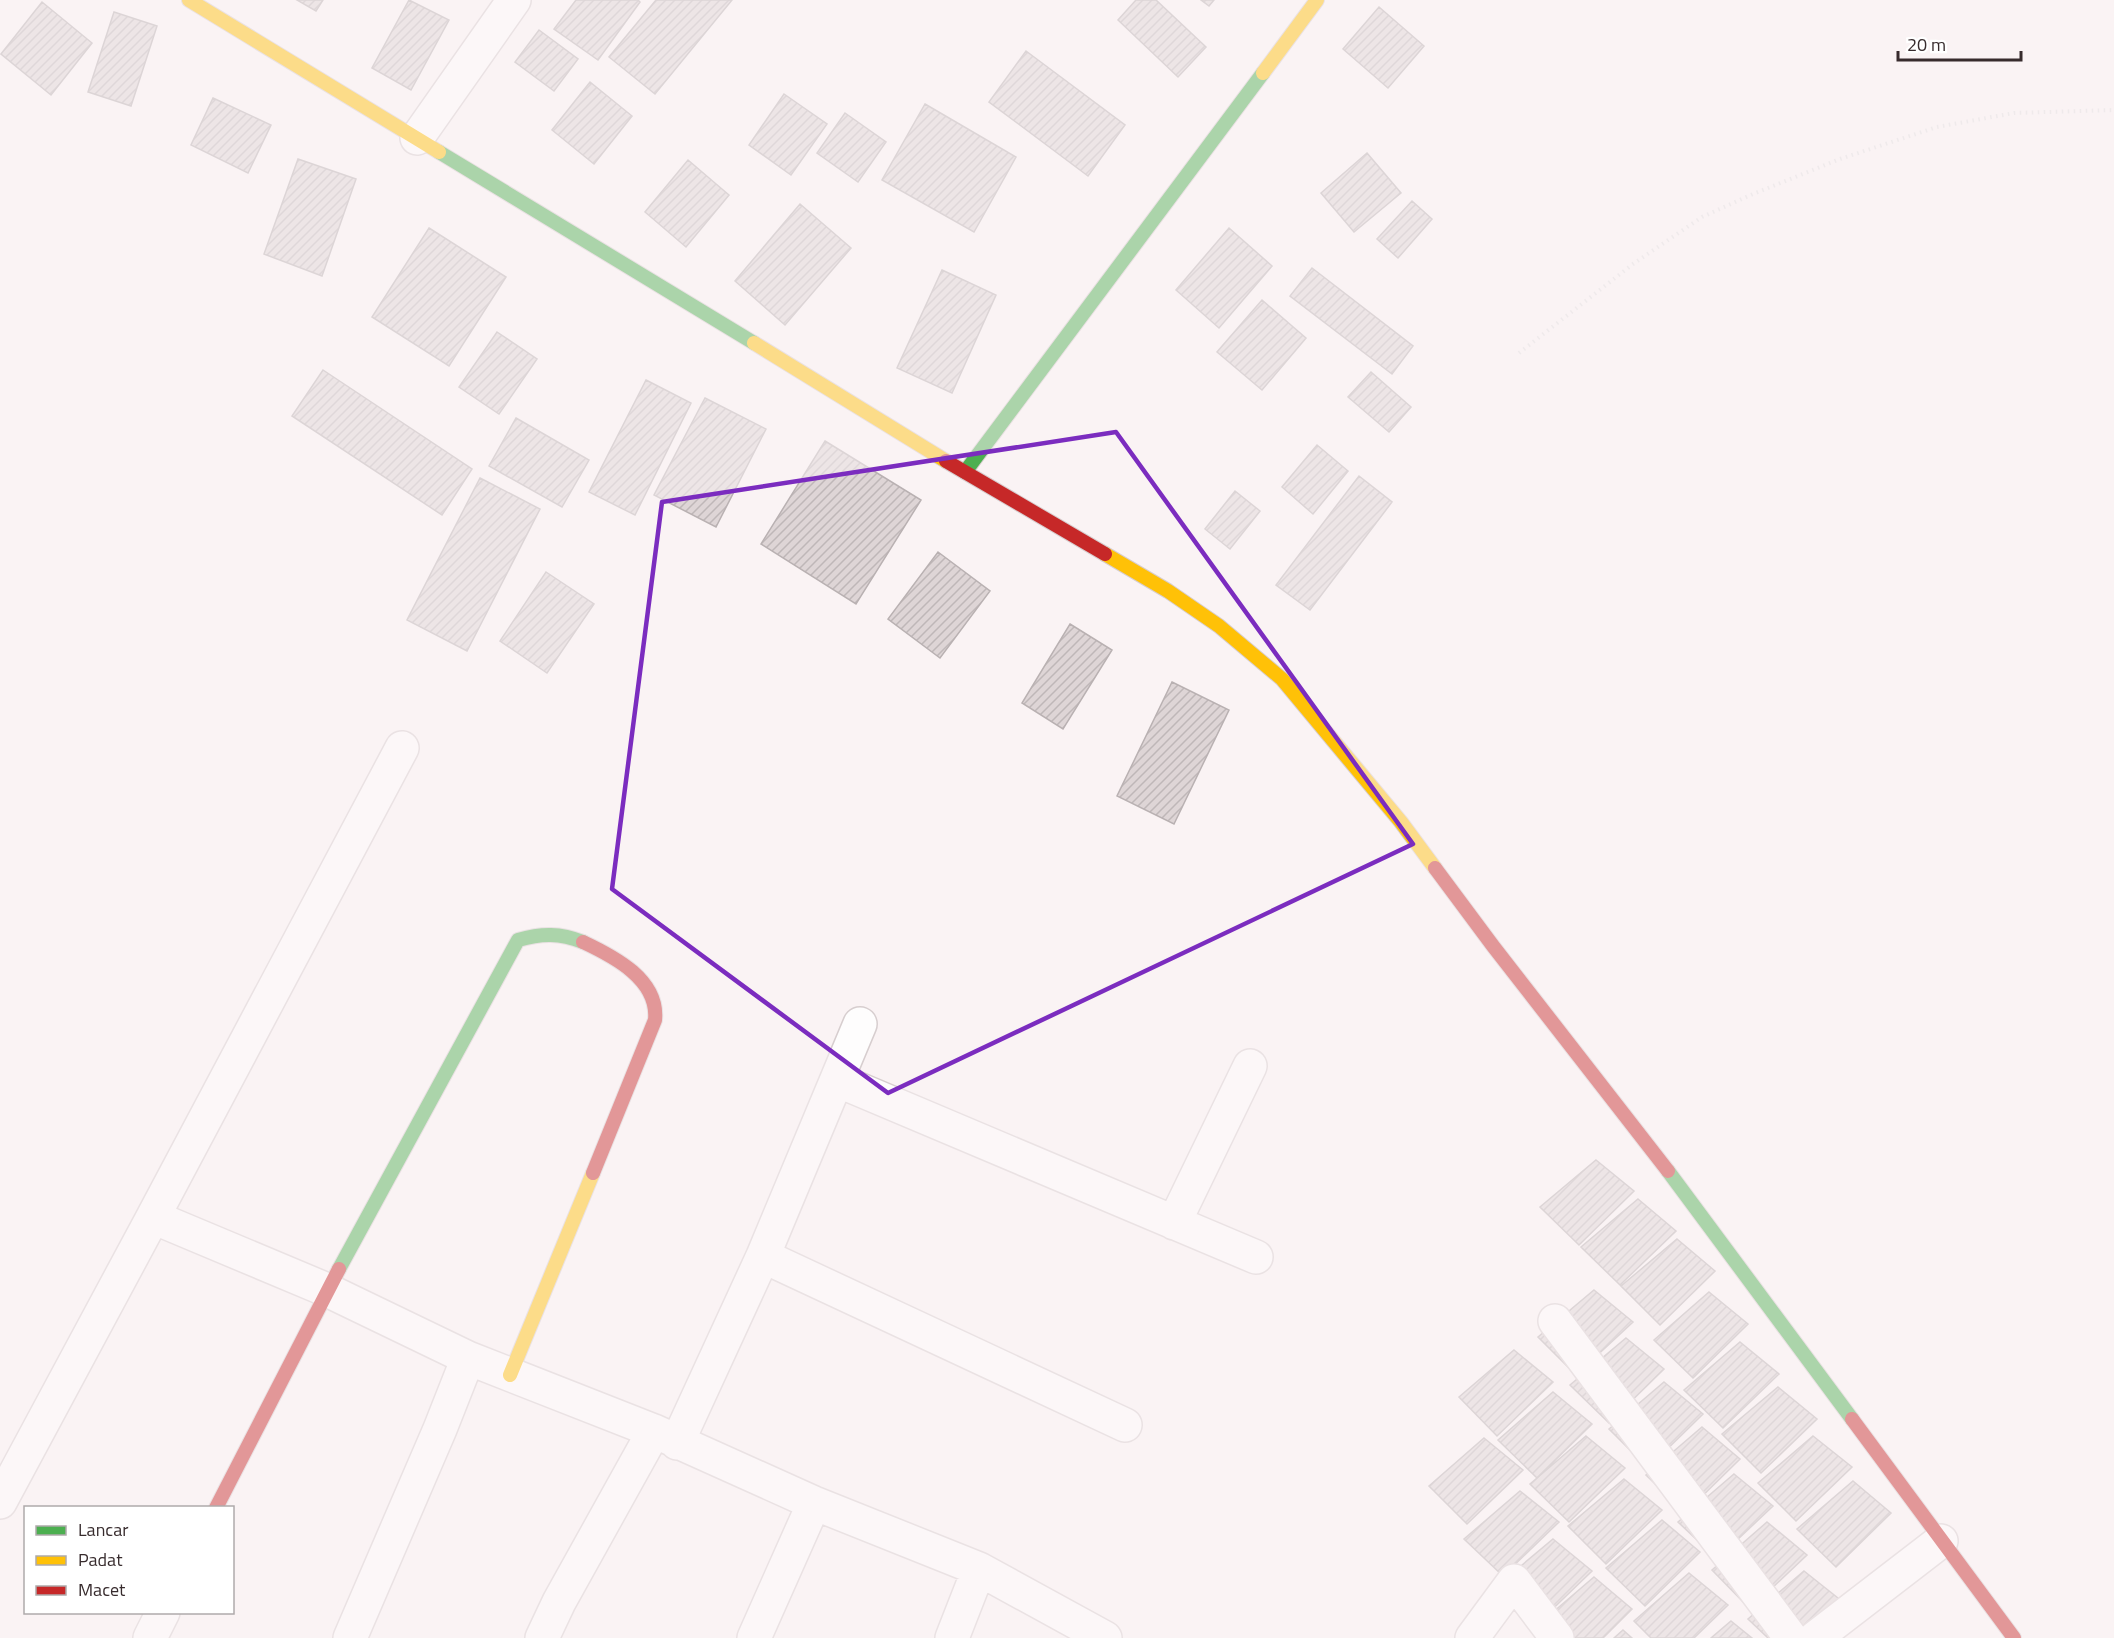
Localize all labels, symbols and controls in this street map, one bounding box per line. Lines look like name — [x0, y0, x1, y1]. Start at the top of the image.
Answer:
scale bar — [1898, 24, 2021, 62]
text: 20 m — [1907, 31, 1946, 58]
legend — [24, 1506, 234, 1614]
text: Lancar — [78, 1516, 128, 1543]
text: Padat — [78, 1546, 123, 1573]
text: Macet — [78, 1576, 126, 1603]

